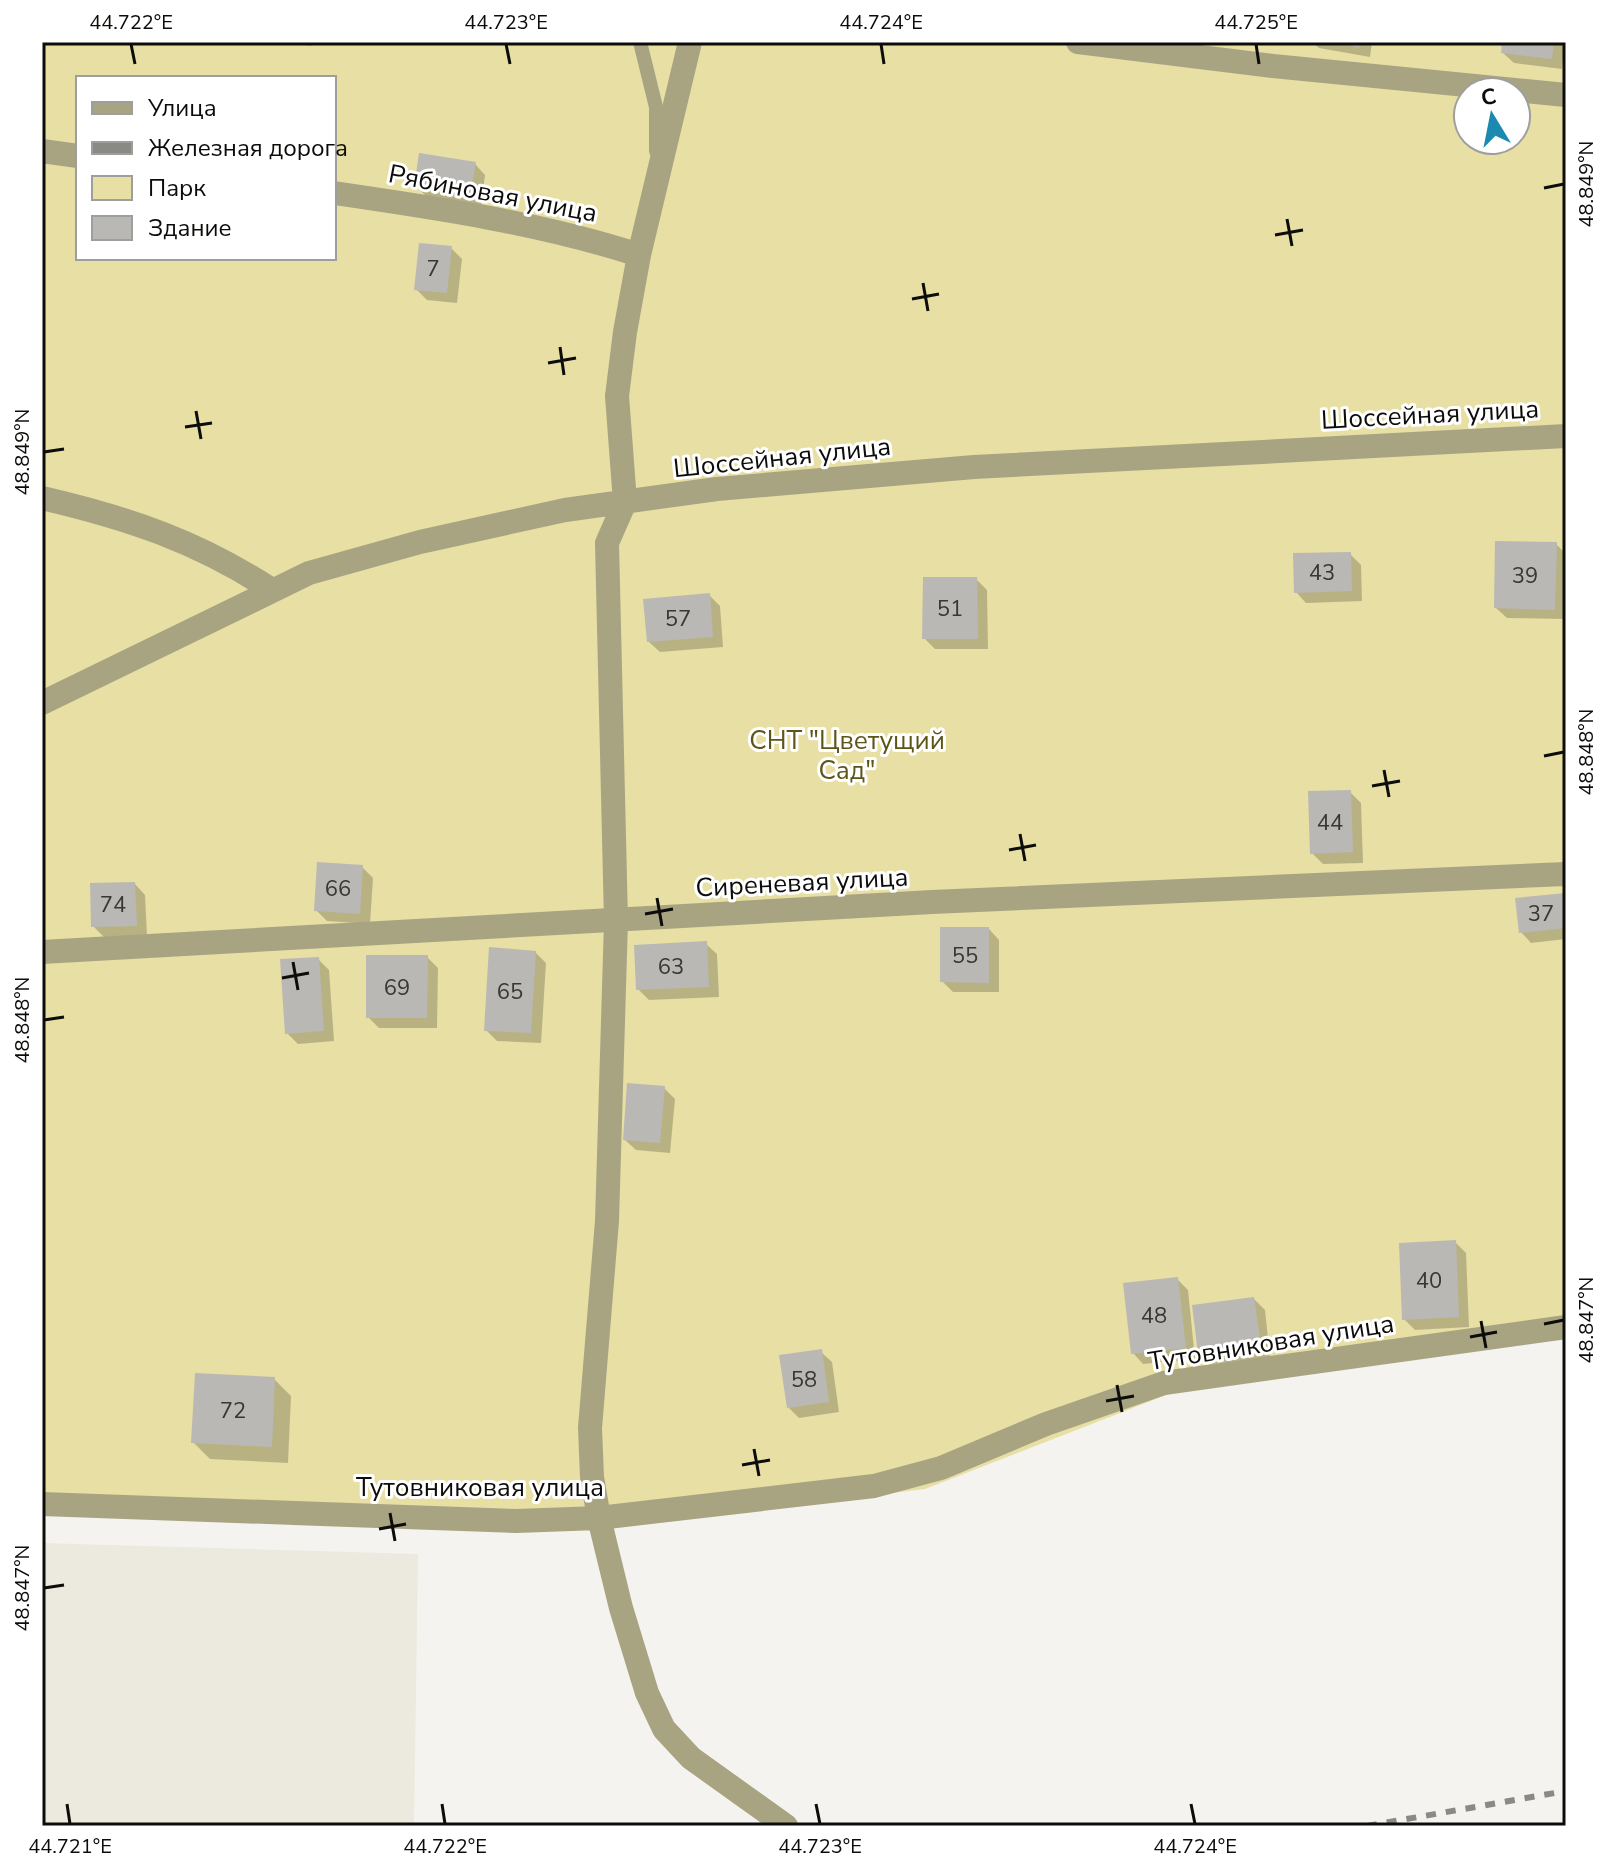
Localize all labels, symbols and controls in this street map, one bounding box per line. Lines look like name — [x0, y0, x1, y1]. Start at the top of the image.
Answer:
text: 44.722°E — [89, 9, 173, 36]
text: 44.723°E — [464, 9, 548, 36]
text: 44.724°E — [839, 9, 923, 36]
text: 44.725°E — [1214, 9, 1298, 36]
legend — [76, 76, 336, 260]
north arrow — [1452, 76, 1532, 156]
text: С — [1479, 81, 1499, 113]
text: Улица — [147, 92, 217, 124]
text: Железная дорога — [148, 132, 348, 164]
text: 48.849°N — [1573, 141, 1600, 227]
street label: Рябиновая улица — [386, 156, 600, 231]
text: Парк — [148, 172, 206, 204]
text: Здание — [148, 212, 232, 244]
house number: 7 — [426, 254, 440, 284]
street label: Шоссейная улица — [1320, 391, 1540, 438]
text: 48.849°N — [9, 409, 36, 495]
street label: Шоссейная улица — [672, 429, 893, 486]
house number: 43 — [1309, 558, 1335, 588]
house number: 39 — [1512, 561, 1538, 591]
house number: 51 — [937, 594, 963, 624]
house number: 57 — [665, 604, 691, 634]
text: 48.848°N — [1573, 709, 1600, 795]
park label: СНТ "Цветущий Сад" — [749, 723, 945, 788]
house number: 44 — [1317, 808, 1343, 838]
street label: Сиреневая улица — [695, 859, 909, 906]
house number: 66 — [325, 874, 351, 904]
house number: 74 — [100, 890, 126, 920]
house number: 37 — [1528, 899, 1554, 929]
house number: 55 — [952, 941, 978, 971]
house number: 63 — [658, 952, 684, 982]
house number: 69 — [384, 973, 410, 1003]
text: 48.848°N — [9, 977, 36, 1063]
house number: 65 — [497, 977, 523, 1007]
house number: 40 — [1416, 1266, 1442, 1296]
text: 48.847°N — [1573, 1277, 1600, 1363]
house number: 48 — [1141, 1301, 1167, 1331]
street label: Тутовниковая улица — [1146, 1306, 1396, 1379]
house number: 58 — [791, 1365, 817, 1395]
house number: 72 — [220, 1396, 246, 1426]
street label: Тутовниковая улица — [356, 1470, 604, 1505]
text: 48.847°N — [9, 1545, 36, 1631]
text: 44.721°E — [28, 1833, 112, 1860]
text: 44.722°E — [403, 1833, 487, 1860]
text: 44.723°E — [778, 1833, 862, 1860]
text: 44.724°E — [1153, 1833, 1237, 1860]

